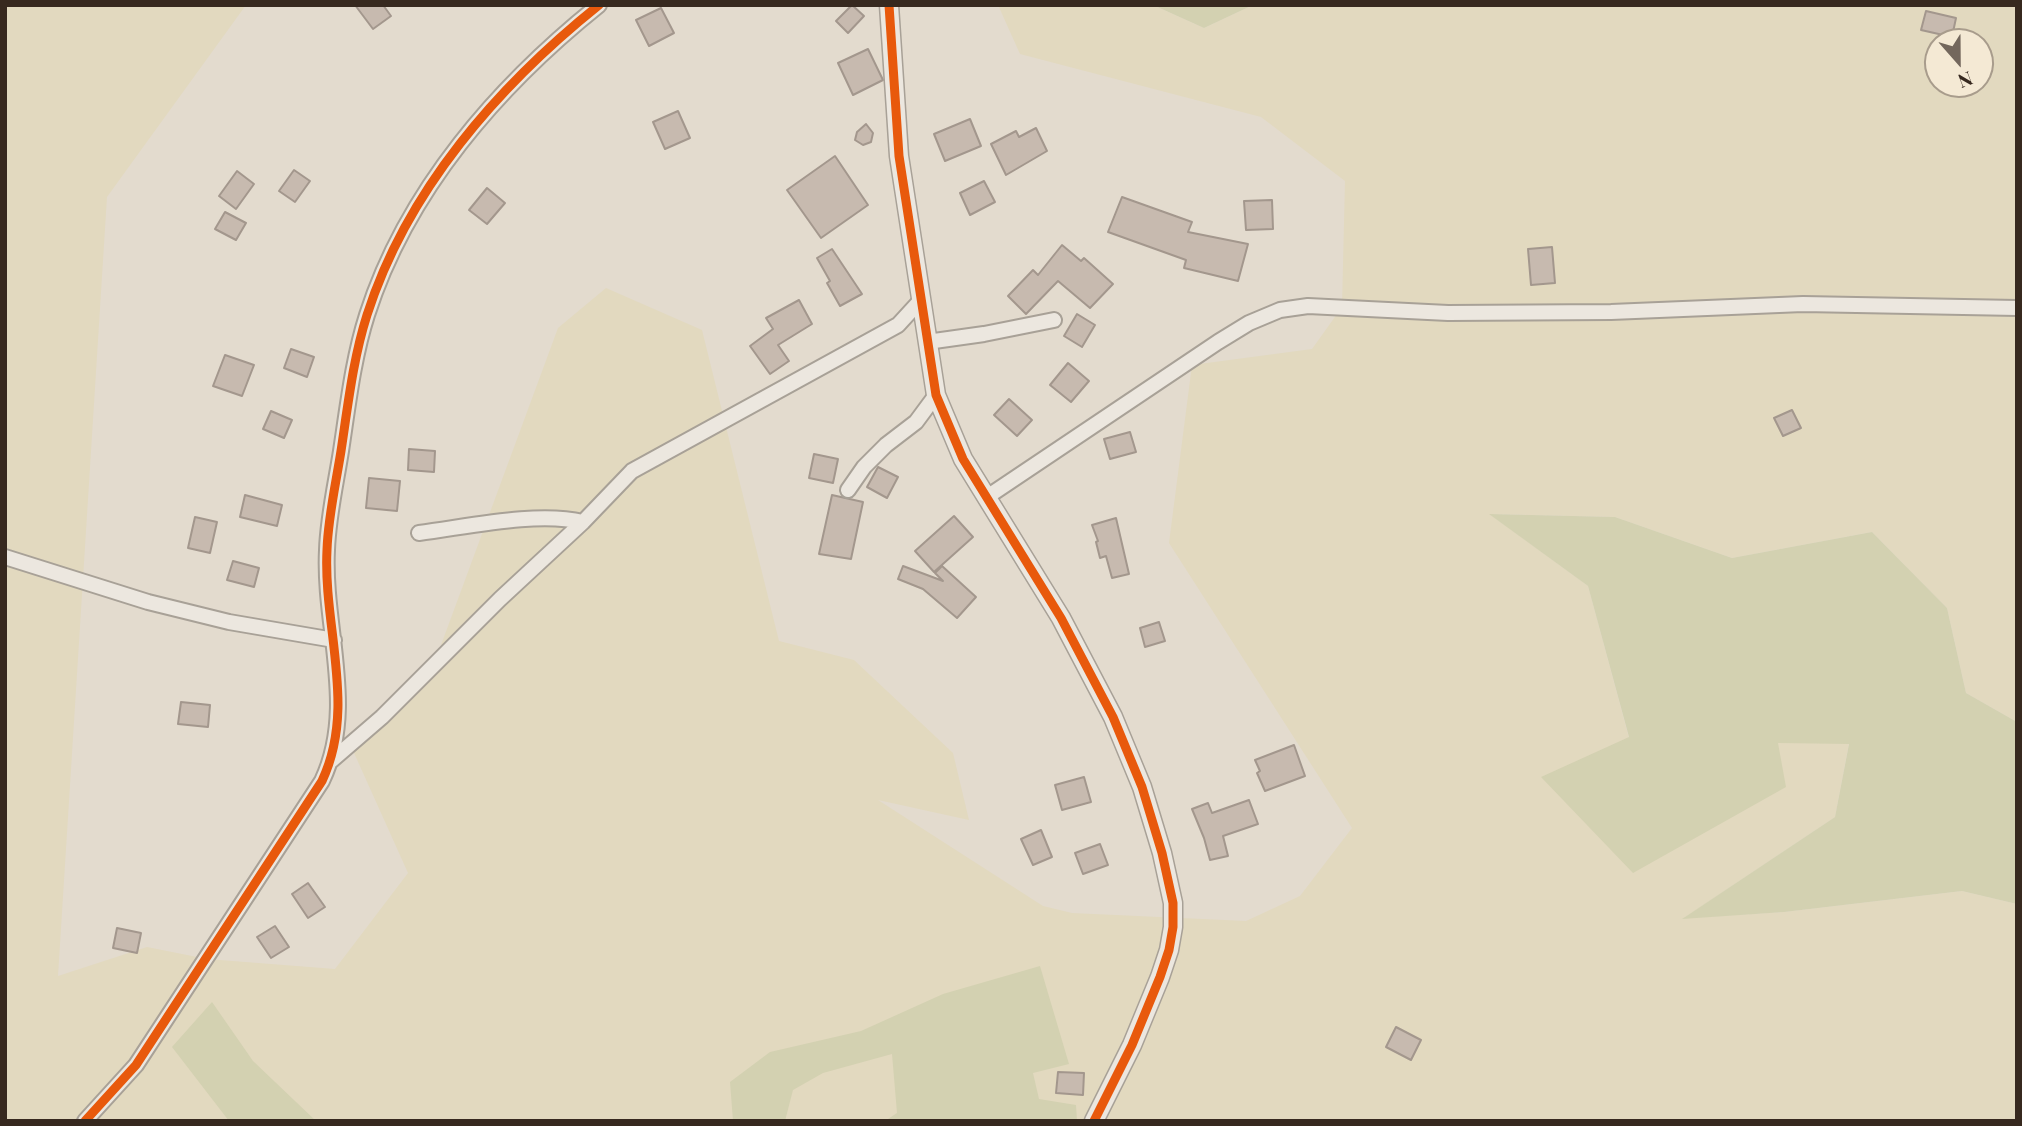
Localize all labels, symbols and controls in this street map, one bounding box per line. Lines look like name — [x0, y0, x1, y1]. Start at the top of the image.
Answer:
north arrow — [1924, 28, 1994, 98]
text: N — [1955, 66, 1977, 95]

